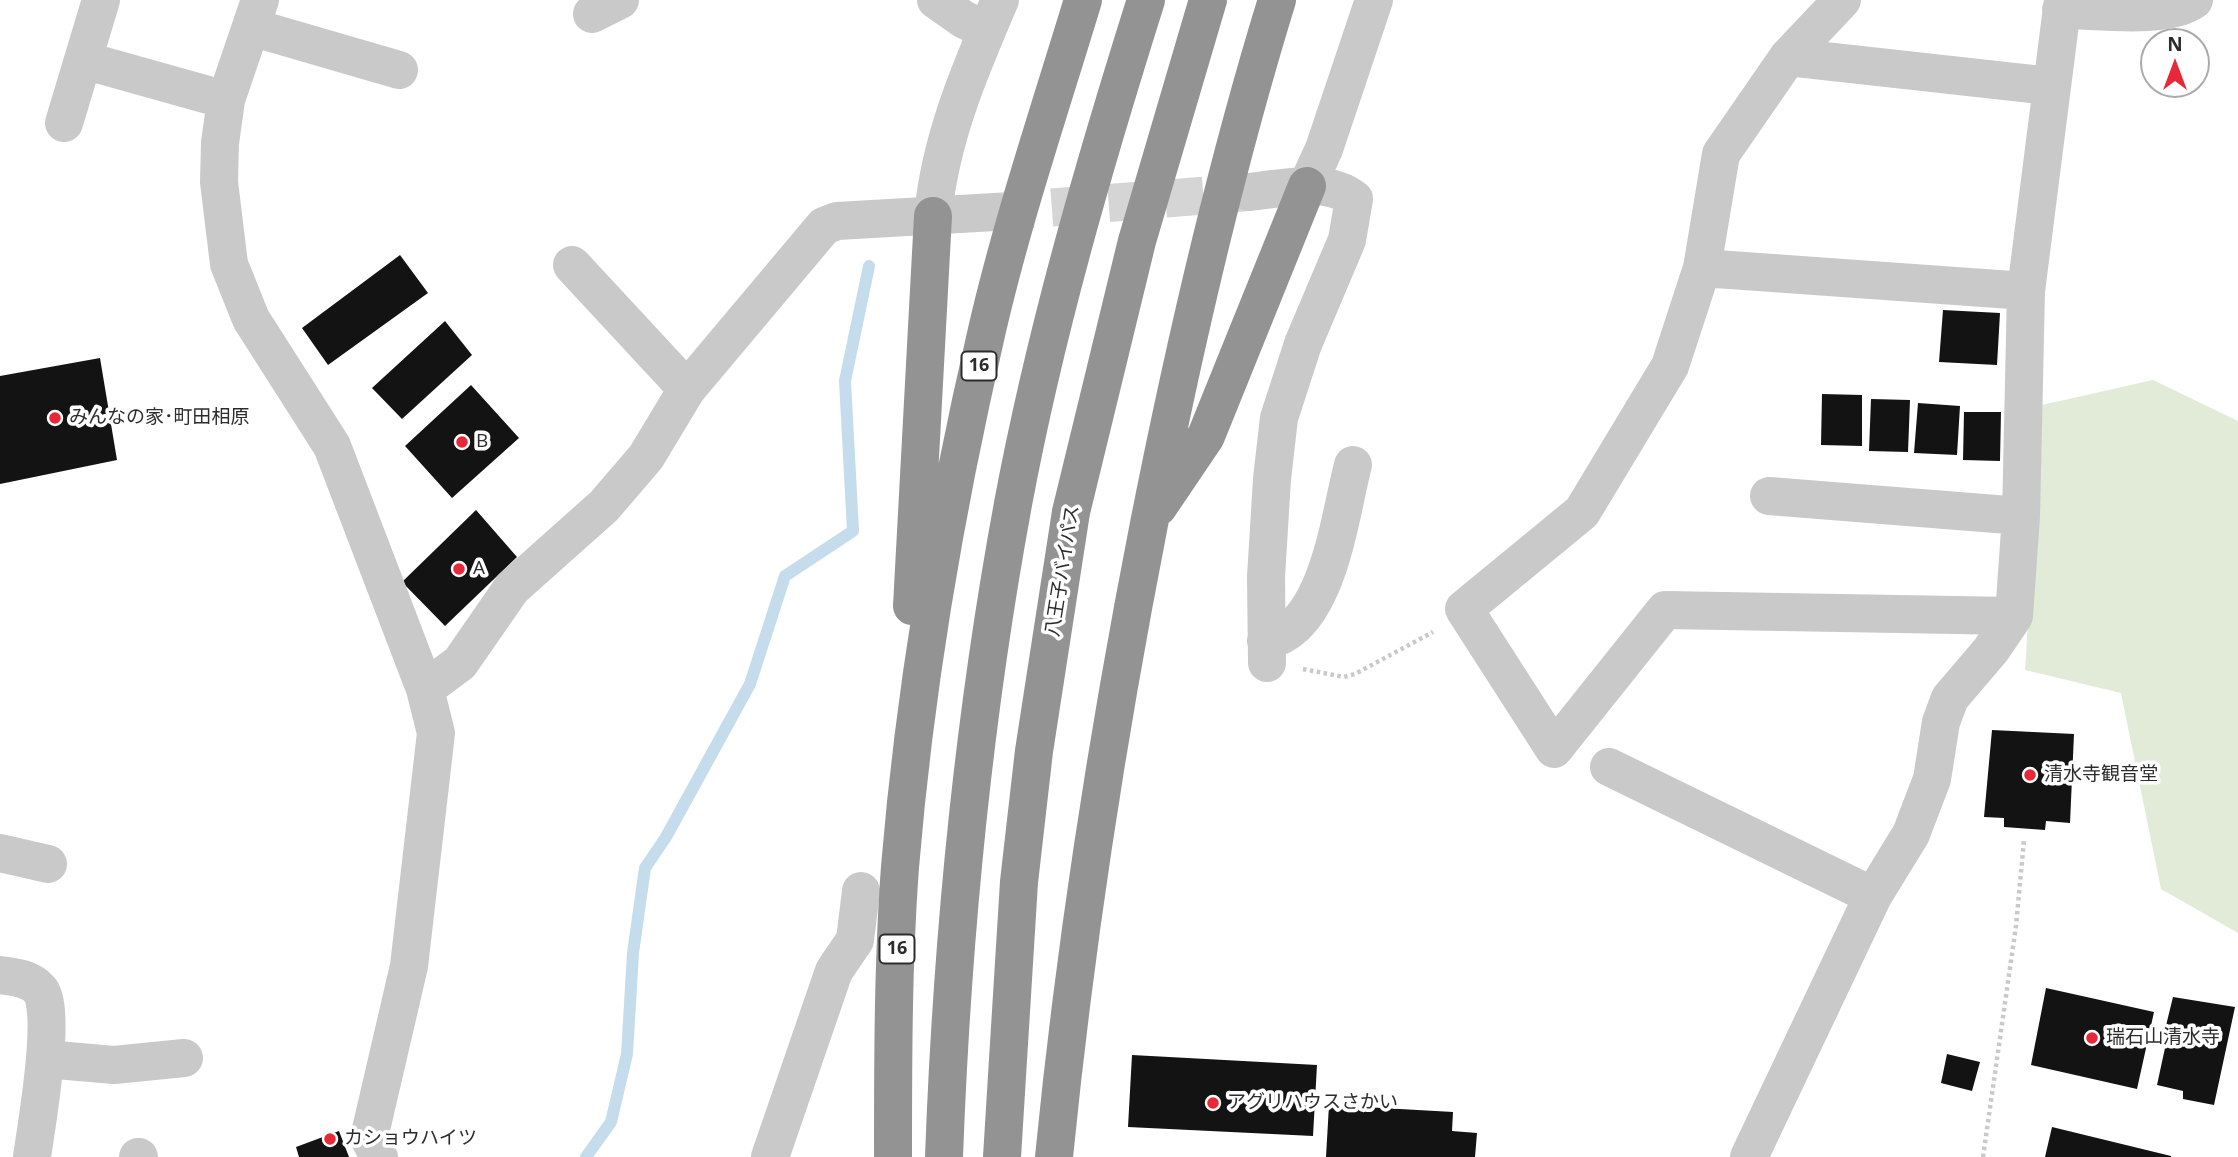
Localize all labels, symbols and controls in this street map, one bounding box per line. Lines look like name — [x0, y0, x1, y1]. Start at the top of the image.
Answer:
north arrow — [2140, 28, 2210, 98]
text: N — [2167, 31, 2183, 57]
road number: 16 — [962, 352, 996, 380]
place label: みんなの家･町田相原 — [69, 407, 249, 429]
marker: みんなの家･町田相原 — [47, 410, 63, 426]
place label: B — [476, 431, 488, 453]
marker: B — [454, 434, 470, 450]
street label: 八王子バイパス — [1041, 504, 1085, 638]
place label: A — [473, 558, 485, 580]
marker: A — [451, 561, 467, 577]
place label: 清水寺観音堂 — [2044, 764, 2158, 786]
marker: 清水寺観音堂 — [2022, 767, 2038, 783]
road number: 16 — [880, 934, 914, 964]
place label: 瑞石山清水寺 — [2106, 1027, 2220, 1049]
marker: 瑞石山清水寺 — [2084, 1030, 2100, 1046]
place label: アグリハウスさかい — [1227, 1092, 1398, 1114]
marker: アグリハウスさかい — [1205, 1095, 1221, 1111]
place label: カショウハイツ — [344, 1128, 477, 1150]
marker: カショウハイツ — [322, 1131, 338, 1147]

